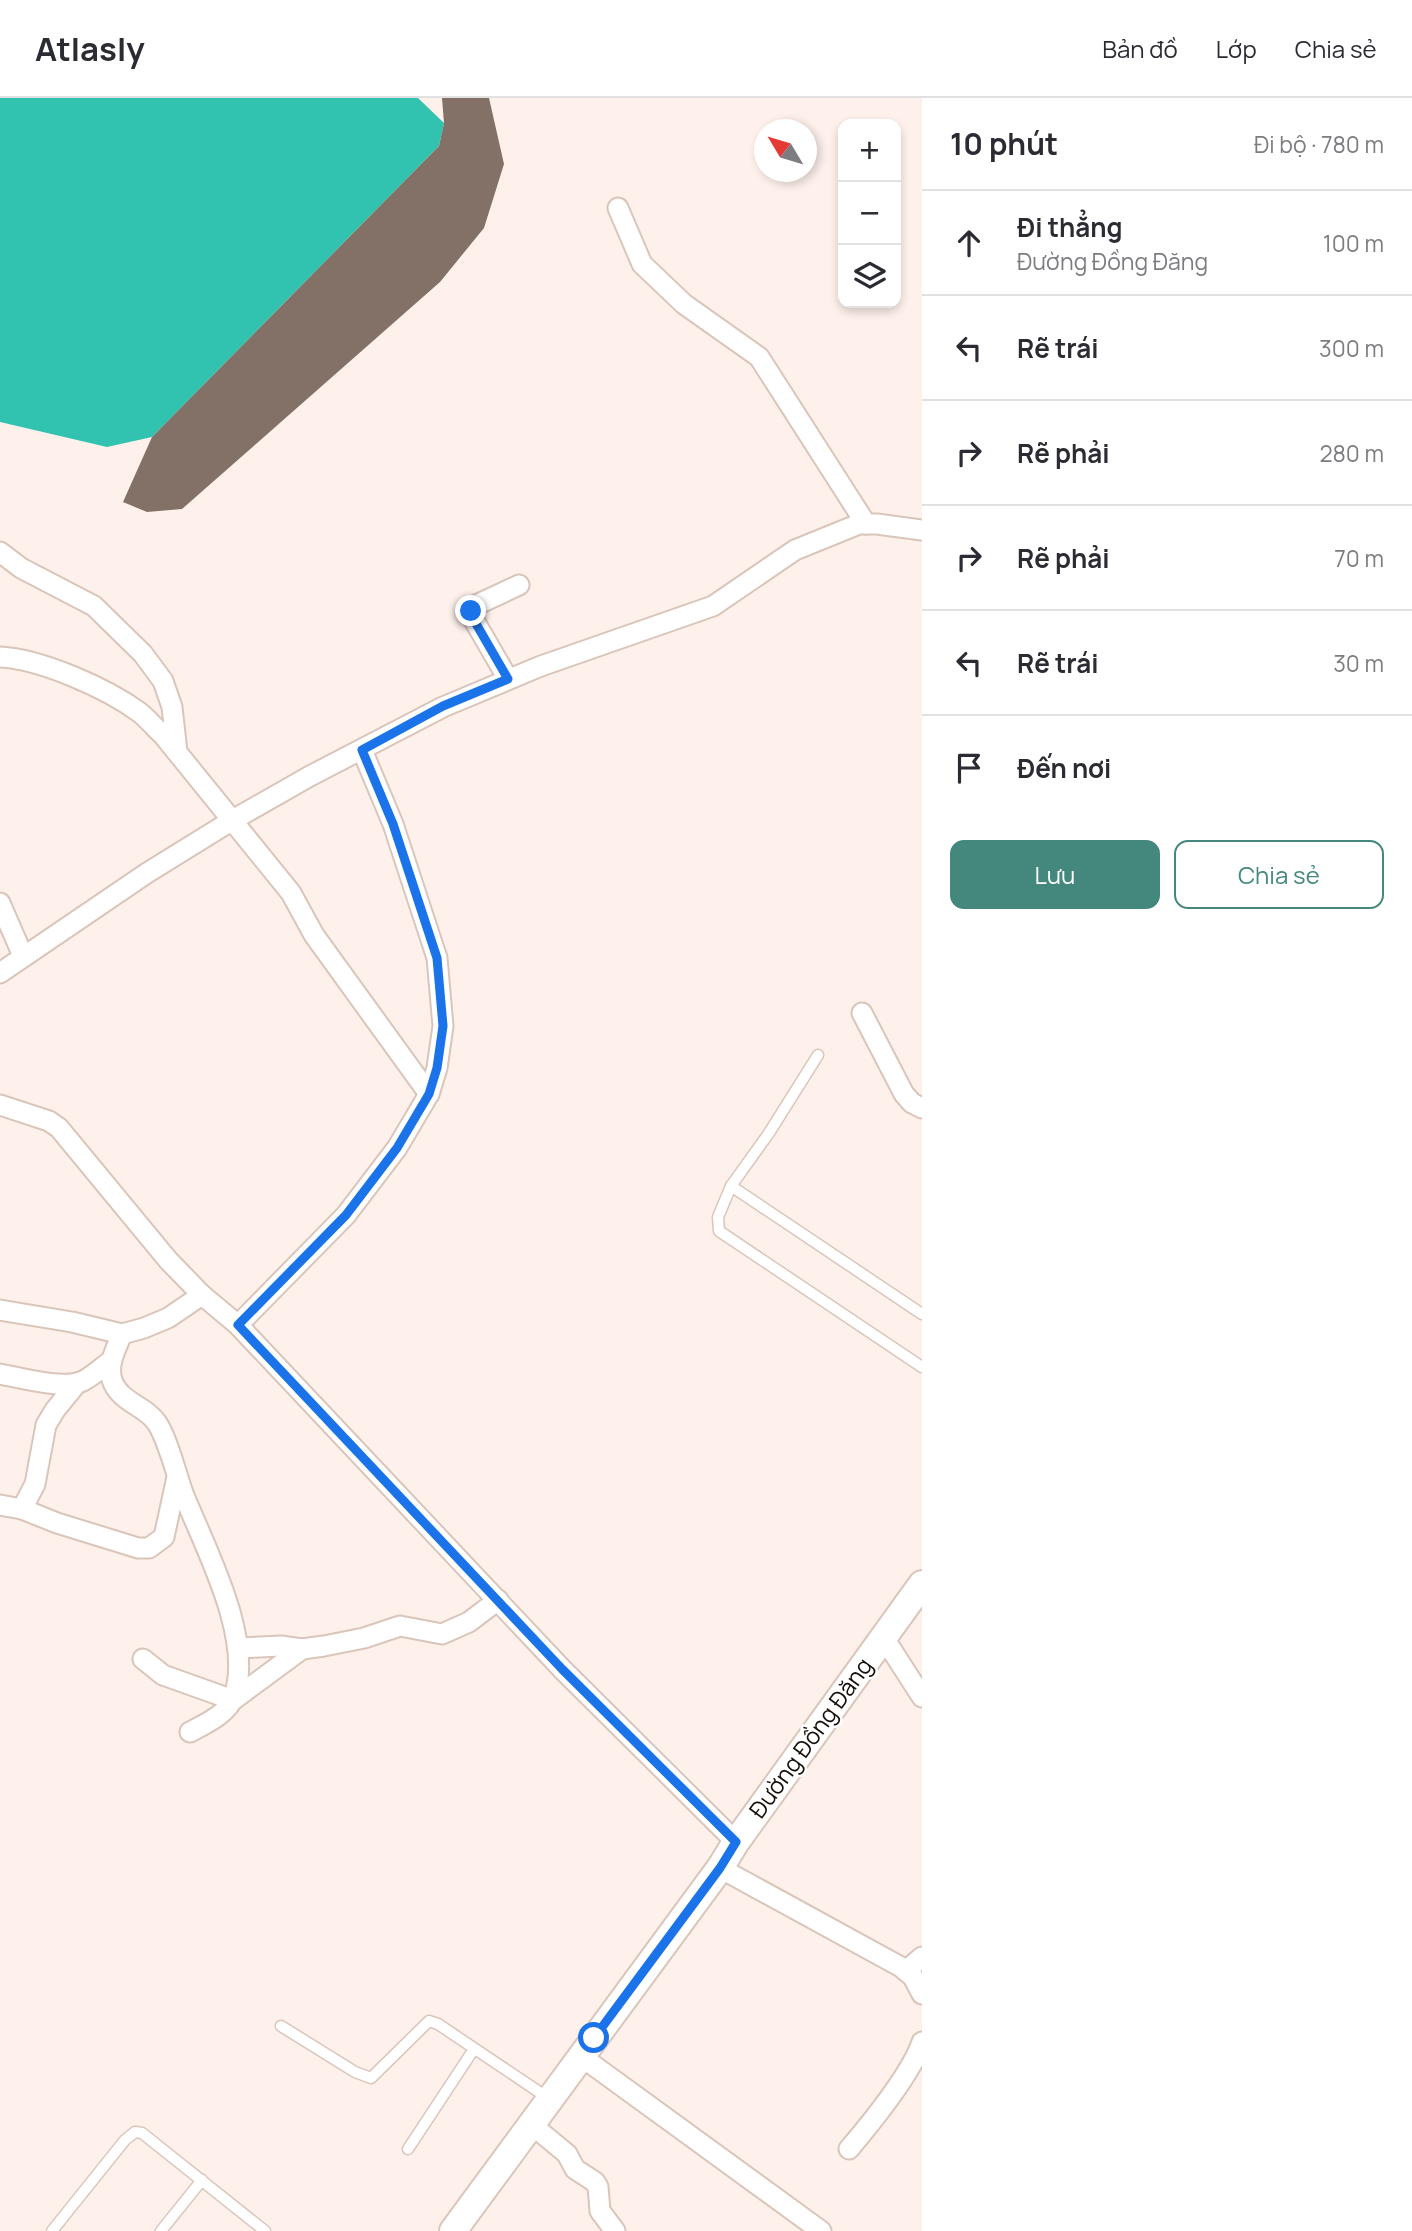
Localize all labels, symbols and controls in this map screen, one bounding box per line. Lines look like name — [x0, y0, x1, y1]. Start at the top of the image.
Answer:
text: Atlasly — [35, 26, 145, 71]
text: Bản đồ — [1102, 32, 1178, 65]
text: Lớp — [1216, 32, 1257, 65]
text: Chia sẻ — [1295, 32, 1377, 65]
north arrow — [754, 119, 817, 182]
map controls — [838, 119, 901, 308]
button: + — [838, 119, 901, 182]
text: 10 phút — [950, 123, 1058, 164]
text: Đi bộ · 780 m — [1254, 128, 1384, 160]
button: − — [838, 182, 901, 245]
text: Đi thẳng — [1017, 209, 1123, 245]
icon: ahead — [950, 224, 988, 262]
text: 100 m — [1323, 227, 1384, 259]
button: layers — [838, 245, 901, 308]
text: Đường Đồng Đăng — [1017, 245, 1208, 277]
icon: left — [950, 329, 988, 367]
text: Rẽ trái — [1017, 330, 1099, 366]
text: 300 m — [1319, 332, 1384, 364]
icon: right — [950, 434, 988, 472]
text: Rẽ phải — [1017, 435, 1110, 471]
text: 280 m — [1319, 437, 1384, 469]
icon: right — [950, 539, 988, 577]
text: Rẽ phải — [1017, 540, 1110, 576]
text: 70 m — [1334, 542, 1384, 574]
route end — [455, 595, 486, 626]
icon: left — [950, 644, 988, 682]
text: Rẽ trái — [1017, 645, 1099, 681]
text: 30 m — [1333, 647, 1384, 679]
icon: arrive — [950, 749, 988, 787]
text: Đến nơi — [1017, 750, 1111, 786]
button: Lưu — [950, 840, 1160, 909]
button: Chia sẻ — [1174, 840, 1384, 909]
street label: Đường Đồng Đăng — [741, 1651, 879, 1824]
route start — [578, 2022, 609, 2053]

